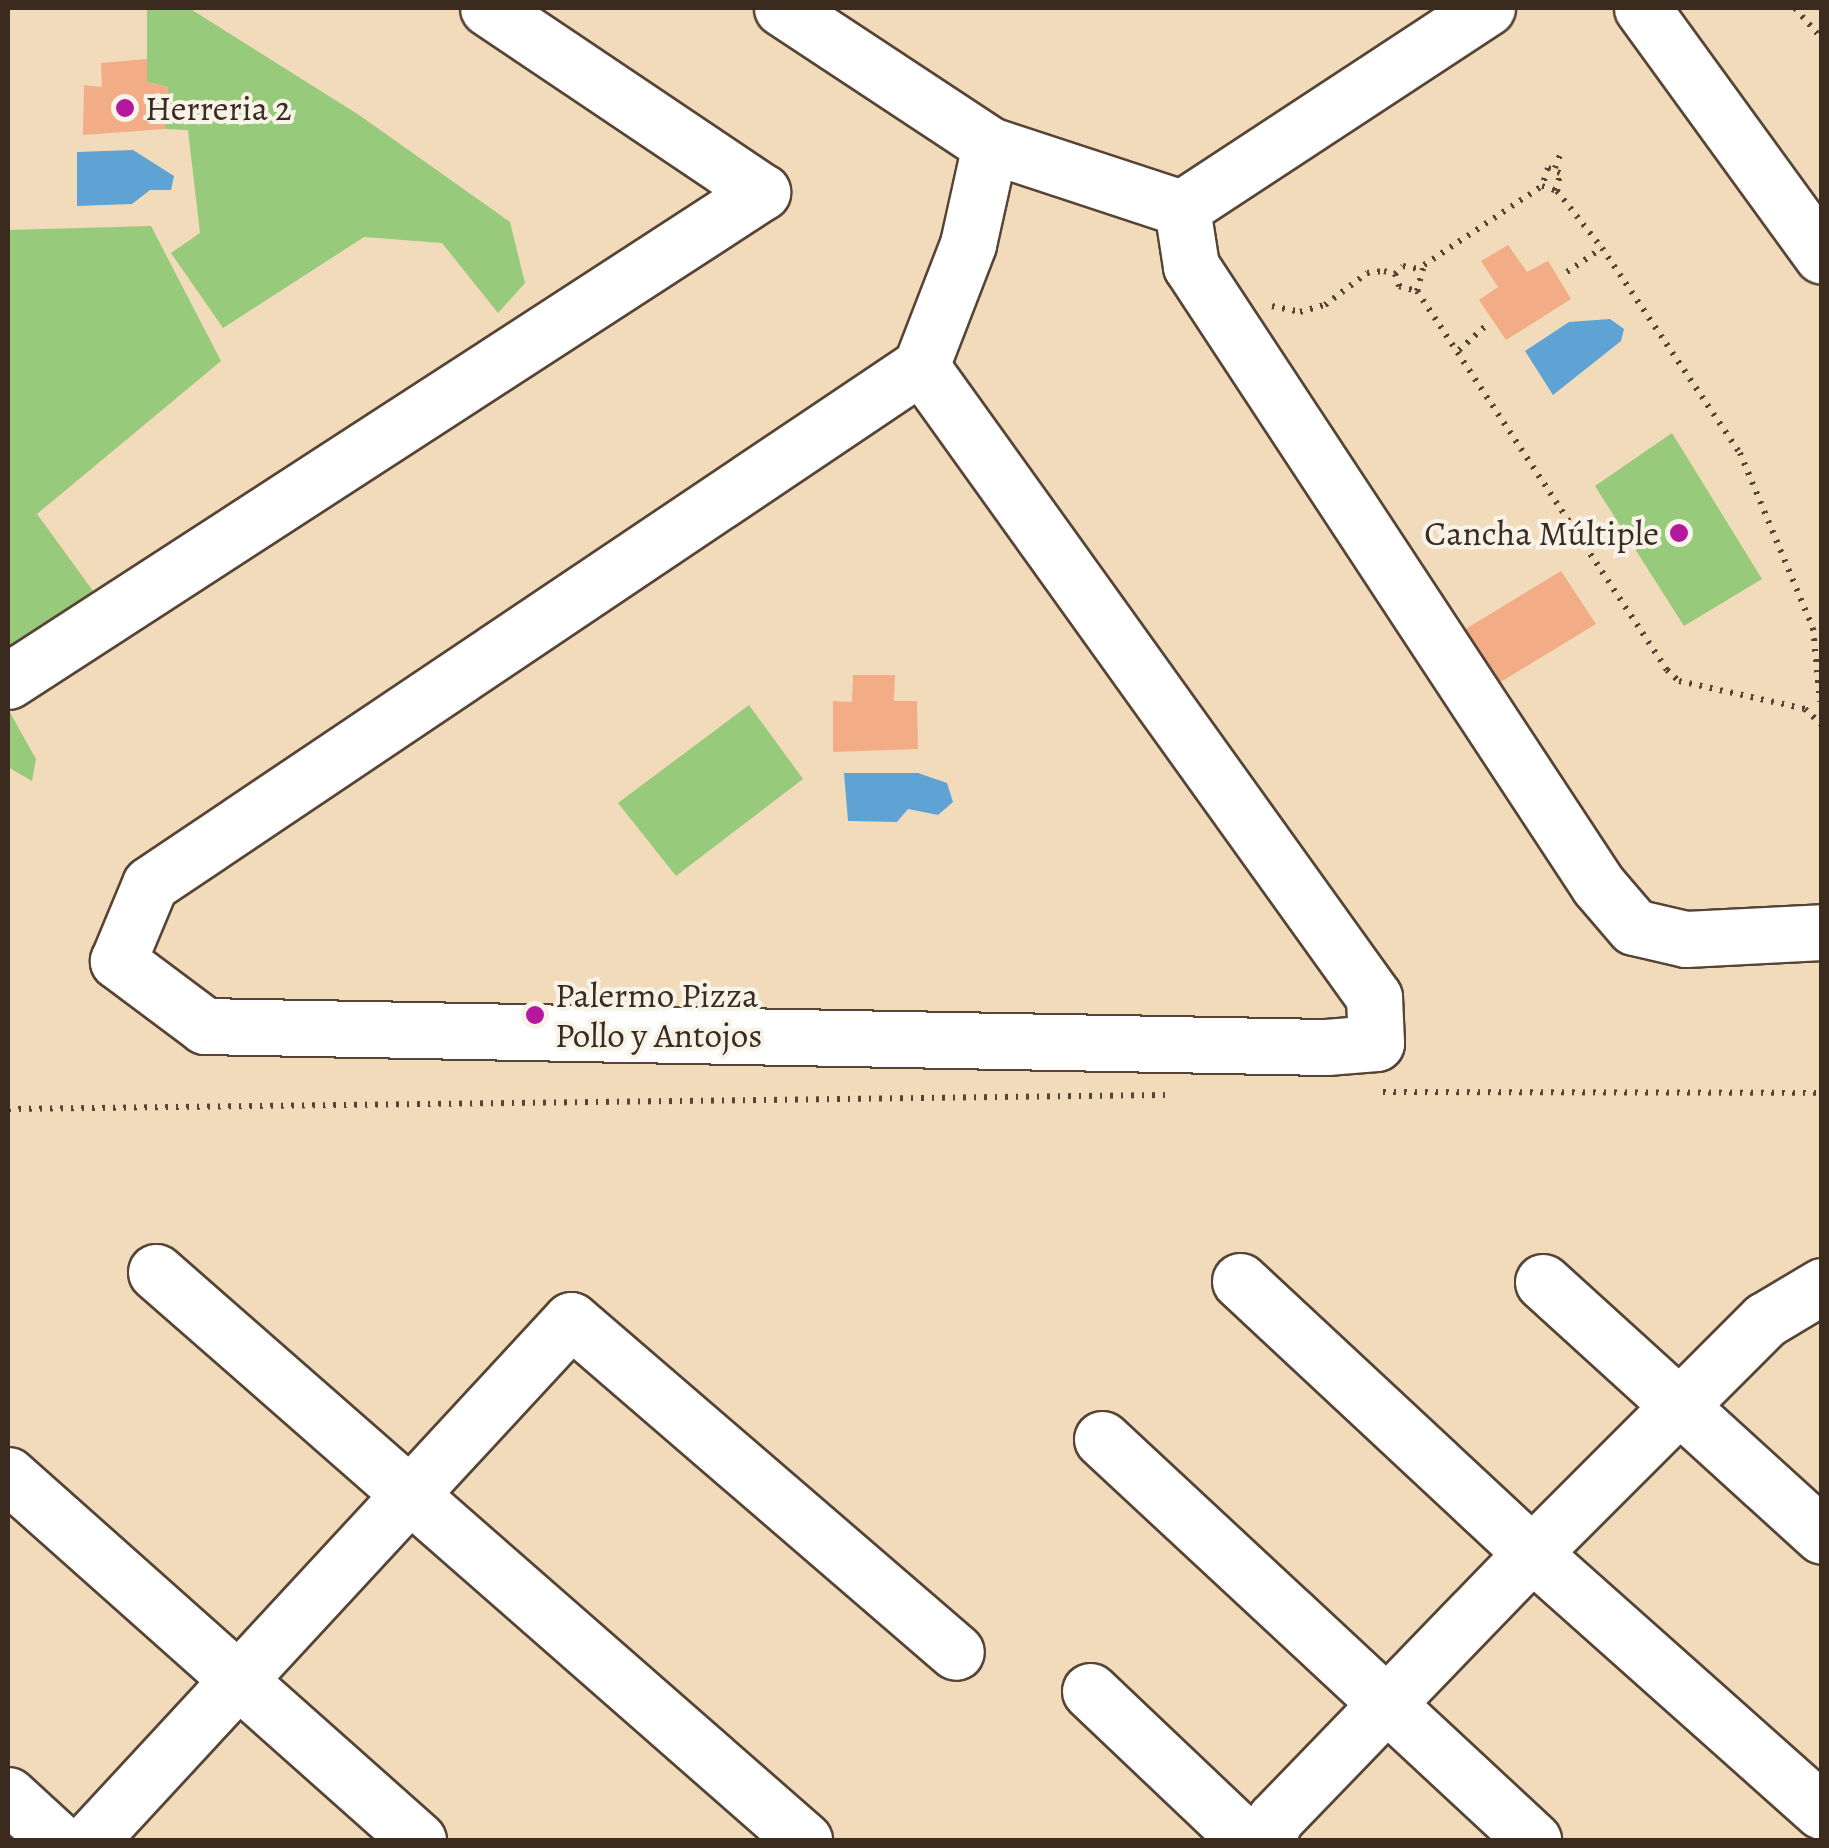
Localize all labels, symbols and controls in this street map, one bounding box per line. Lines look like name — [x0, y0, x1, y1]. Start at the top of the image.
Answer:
place label: Herreria 2 — [145, 87, 292, 129]
marker: Herreria 2 — [114, 97, 136, 119]
place label: Cancha Múltiple — [1424, 512, 1659, 554]
marker: Cancha Múltiple — [1668, 522, 1690, 544]
place label: Palermo Pizza Pollo y Antojos — [555, 974, 762, 1056]
marker: Palermo Pizza Pollo y Antojos — [524, 1004, 546, 1026]

